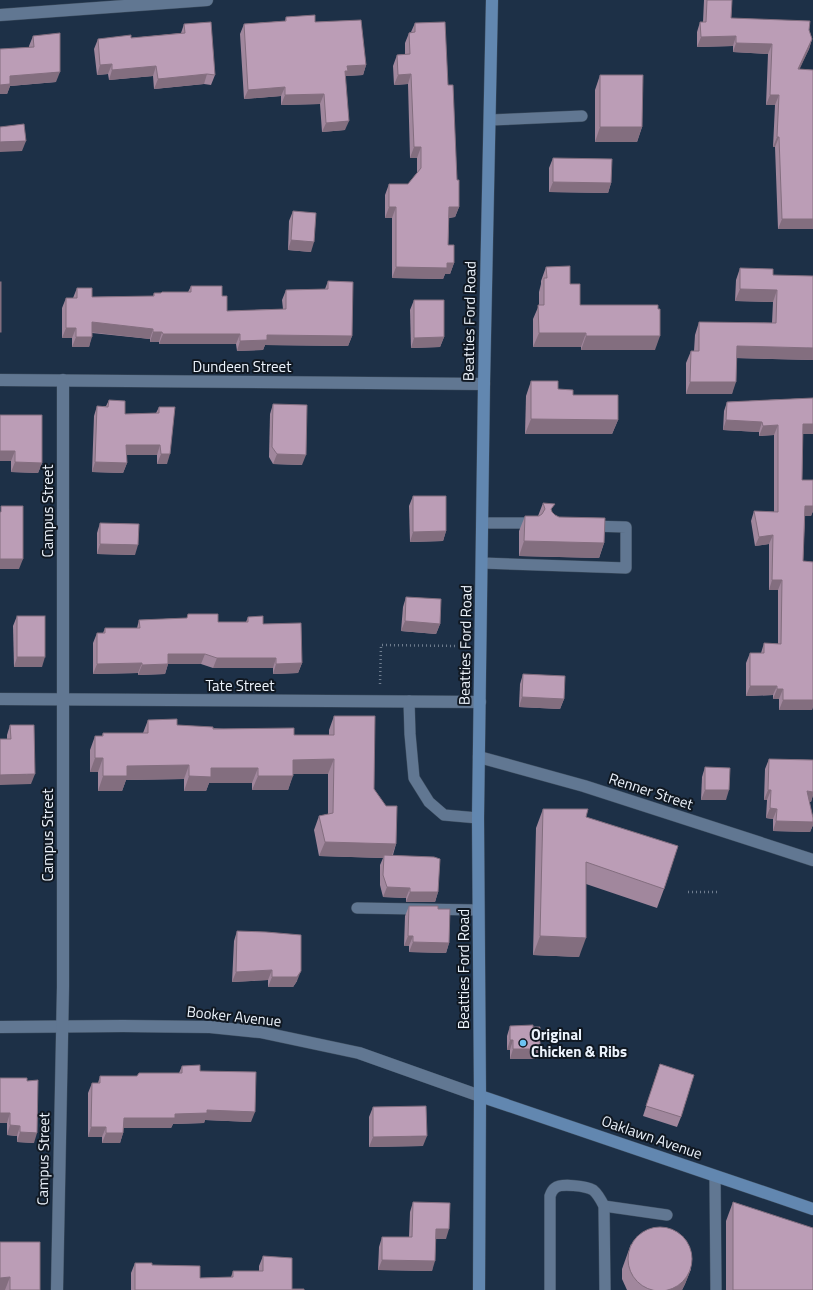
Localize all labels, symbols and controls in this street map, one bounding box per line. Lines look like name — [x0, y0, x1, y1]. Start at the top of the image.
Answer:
street label: Beatties Ford Road — [456, 261, 482, 381]
street label: Dundeen Street — [193, 355, 292, 378]
street label: Campus Street — [36, 464, 59, 558]
street label: Beatties Ford Road — [452, 585, 478, 705]
street label: Tate Street — [206, 674, 275, 697]
street label: Renner Street — [606, 767, 697, 816]
street label: Campus Street — [36, 788, 59, 882]
street label: Beatties Ford Road — [452, 909, 475, 1029]
street label: Booker Avenue — [186, 1000, 282, 1032]
place label: Original Chicken & Ribs — [531, 1023, 627, 1063]
marker: Original Chicken & Ribs — [518, 1038, 528, 1048]
street label: Oaklawn Avenue — [598, 1109, 706, 1165]
street label: Campus Street — [31, 1112, 55, 1206]

